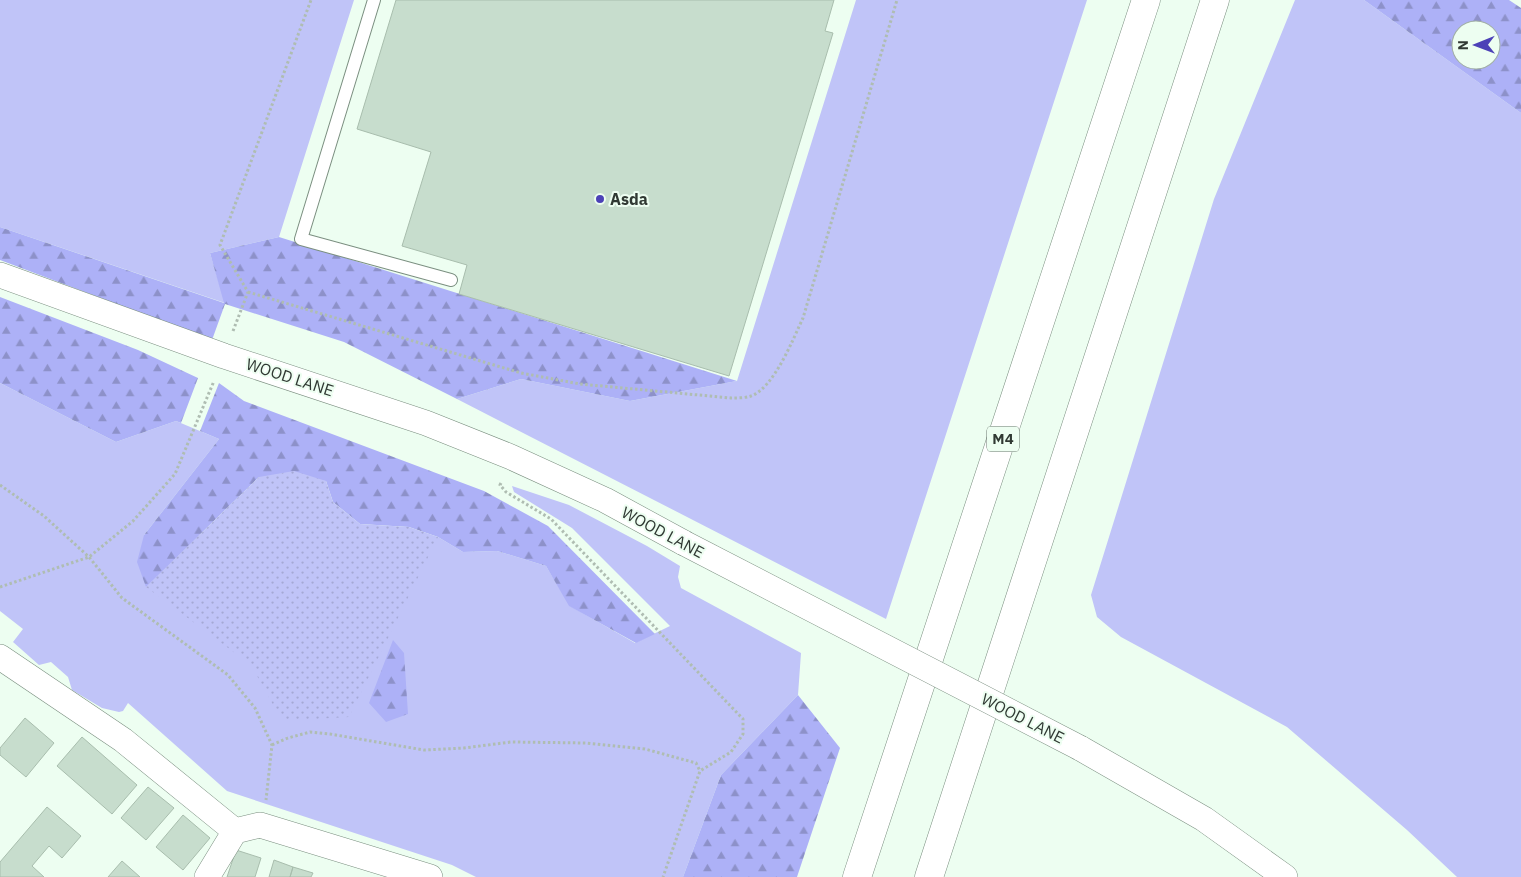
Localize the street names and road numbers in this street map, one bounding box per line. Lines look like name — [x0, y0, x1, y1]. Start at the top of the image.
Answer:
street label: WOOD LANE — [244, 353, 336, 401]
road number: M4 — [987, 426, 1019, 452]
street label: WOOD LANE — [618, 502, 708, 562]
street label: WOOD LANE — [978, 689, 1068, 747]

